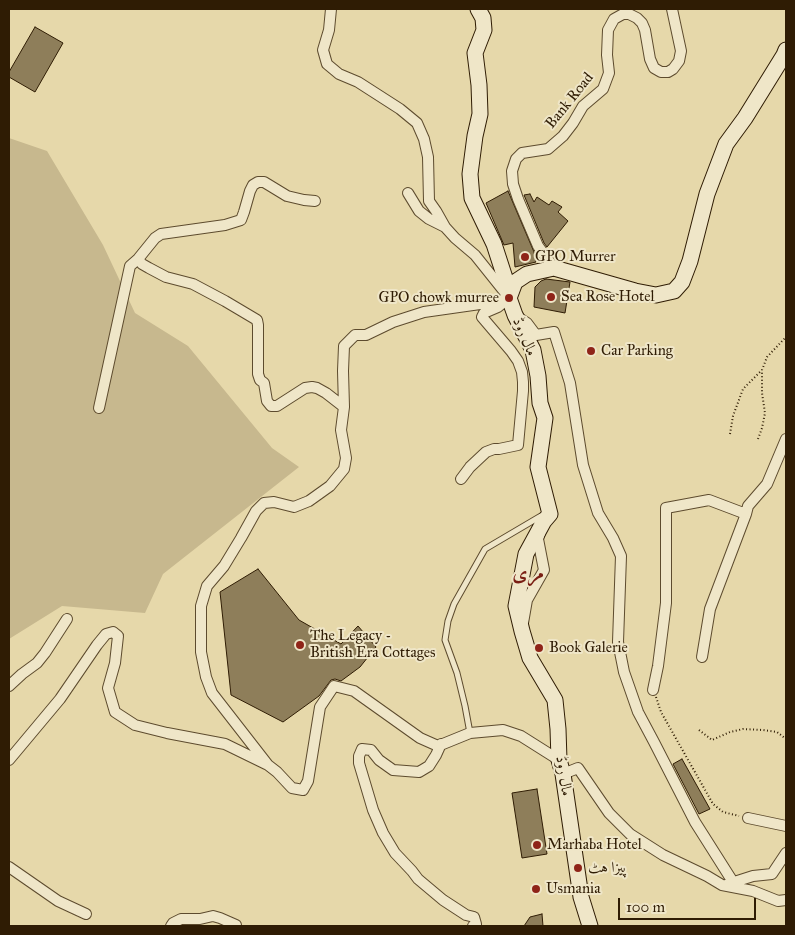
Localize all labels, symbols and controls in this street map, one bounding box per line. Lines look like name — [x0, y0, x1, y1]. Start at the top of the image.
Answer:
street label: Bank Road — [542, 69, 598, 133]
place label: GPO Murrer — [535, 248, 616, 266]
marker: GPO Murrer — [519, 251, 531, 263]
place label: Sea Rose Hotel — [561, 288, 655, 306]
place label: GPO chowk murree — [379, 289, 499, 307]
marker: Sea Rose Hotel — [545, 291, 557, 303]
marker: GPO chowk murree — [503, 292, 515, 304]
street label: مال روڈ — [508, 315, 540, 359]
place label: Car Parking — [601, 342, 673, 360]
marker: Car Parking — [585, 345, 597, 357]
district label: مری — [512, 562, 544, 586]
place label: The Legacy - British Era Cottages — [310, 627, 436, 662]
marker: The Legacy - British Era Cottages — [294, 639, 306, 651]
place label: Book Galerie — [549, 639, 628, 657]
marker: Book Galerie — [533, 642, 545, 654]
street label: مال روڈ — [551, 755, 575, 797]
place label: Marhaba Hotel — [547, 836, 642, 854]
marker: Marhaba Hotel — [531, 839, 543, 851]
place label: پیزا ہٹ — [588, 859, 626, 877]
marker: پیزا ہٹ — [572, 862, 584, 874]
place label: Usmania — [546, 880, 600, 898]
marker: Usmania — [530, 883, 542, 895]
scale bar — [620, 888, 758, 920]
text: 100 m — [626, 898, 665, 916]

